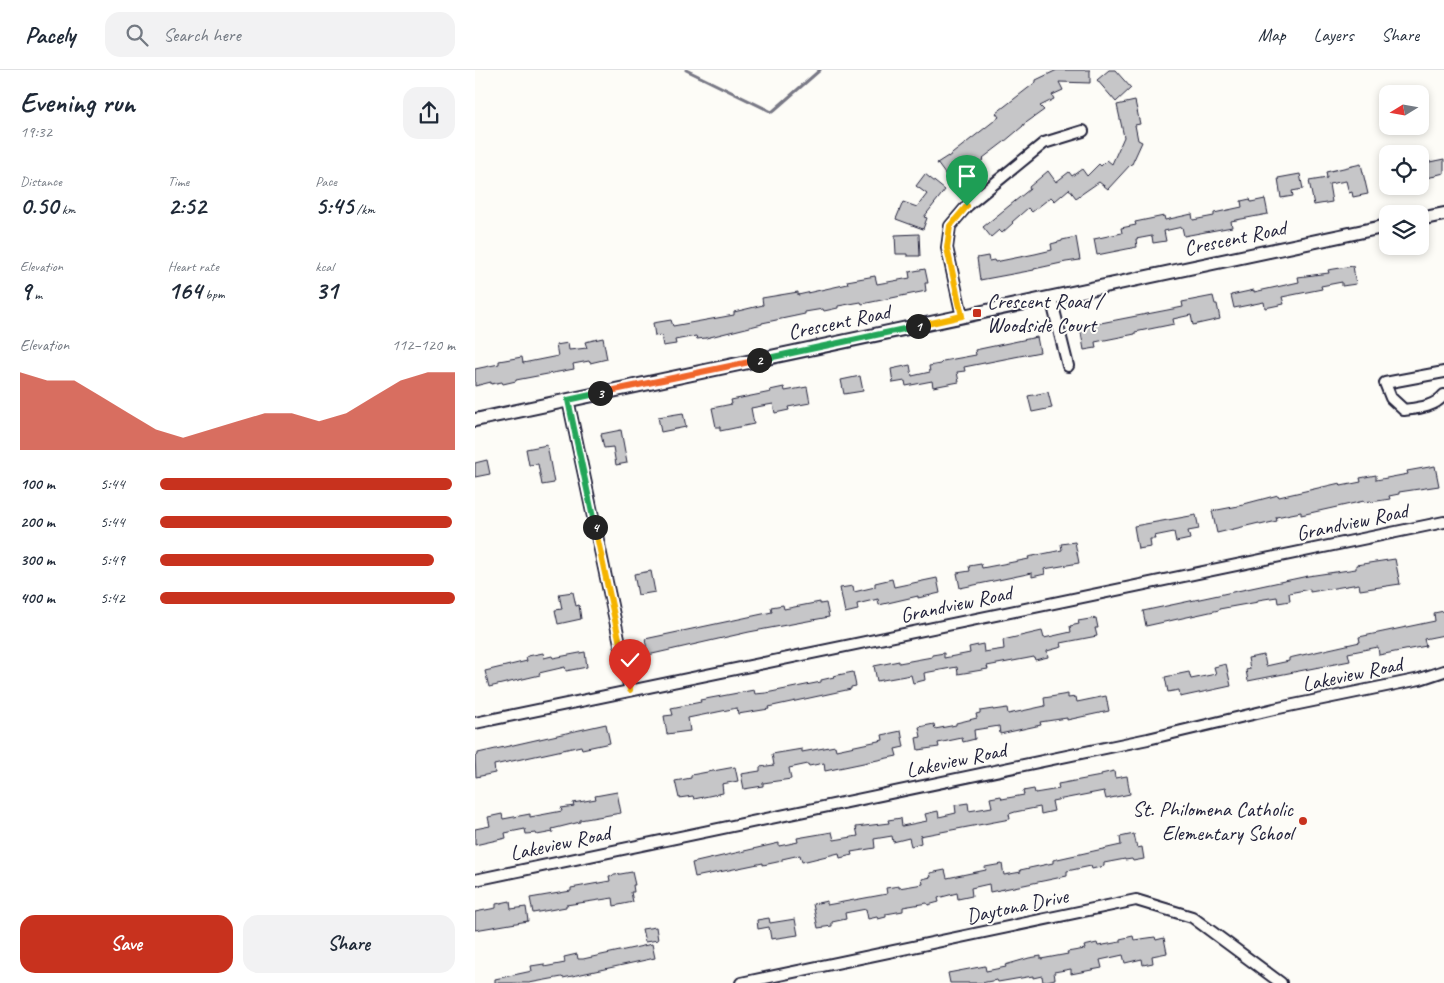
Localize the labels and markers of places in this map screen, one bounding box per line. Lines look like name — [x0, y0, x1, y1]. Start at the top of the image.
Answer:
pin — [946, 155, 988, 206]
place label: Crescent Road / Woodside Court — [987, 288, 1107, 338]
marker: Crescent Road / Woodside Court — [971, 307, 983, 319]
pin: 1 — [905, 314, 931, 338]
pin: 2 — [747, 348, 771, 372]
pin: 3 — [587, 380, 613, 406]
pin: 4 — [583, 514, 607, 540]
pin — [609, 639, 651, 690]
place label: St. Philomena Catholic Elementary School — [1132, 796, 1296, 846]
marker: St. Philomena Catholic Elementary School — [1297, 815, 1309, 827]

